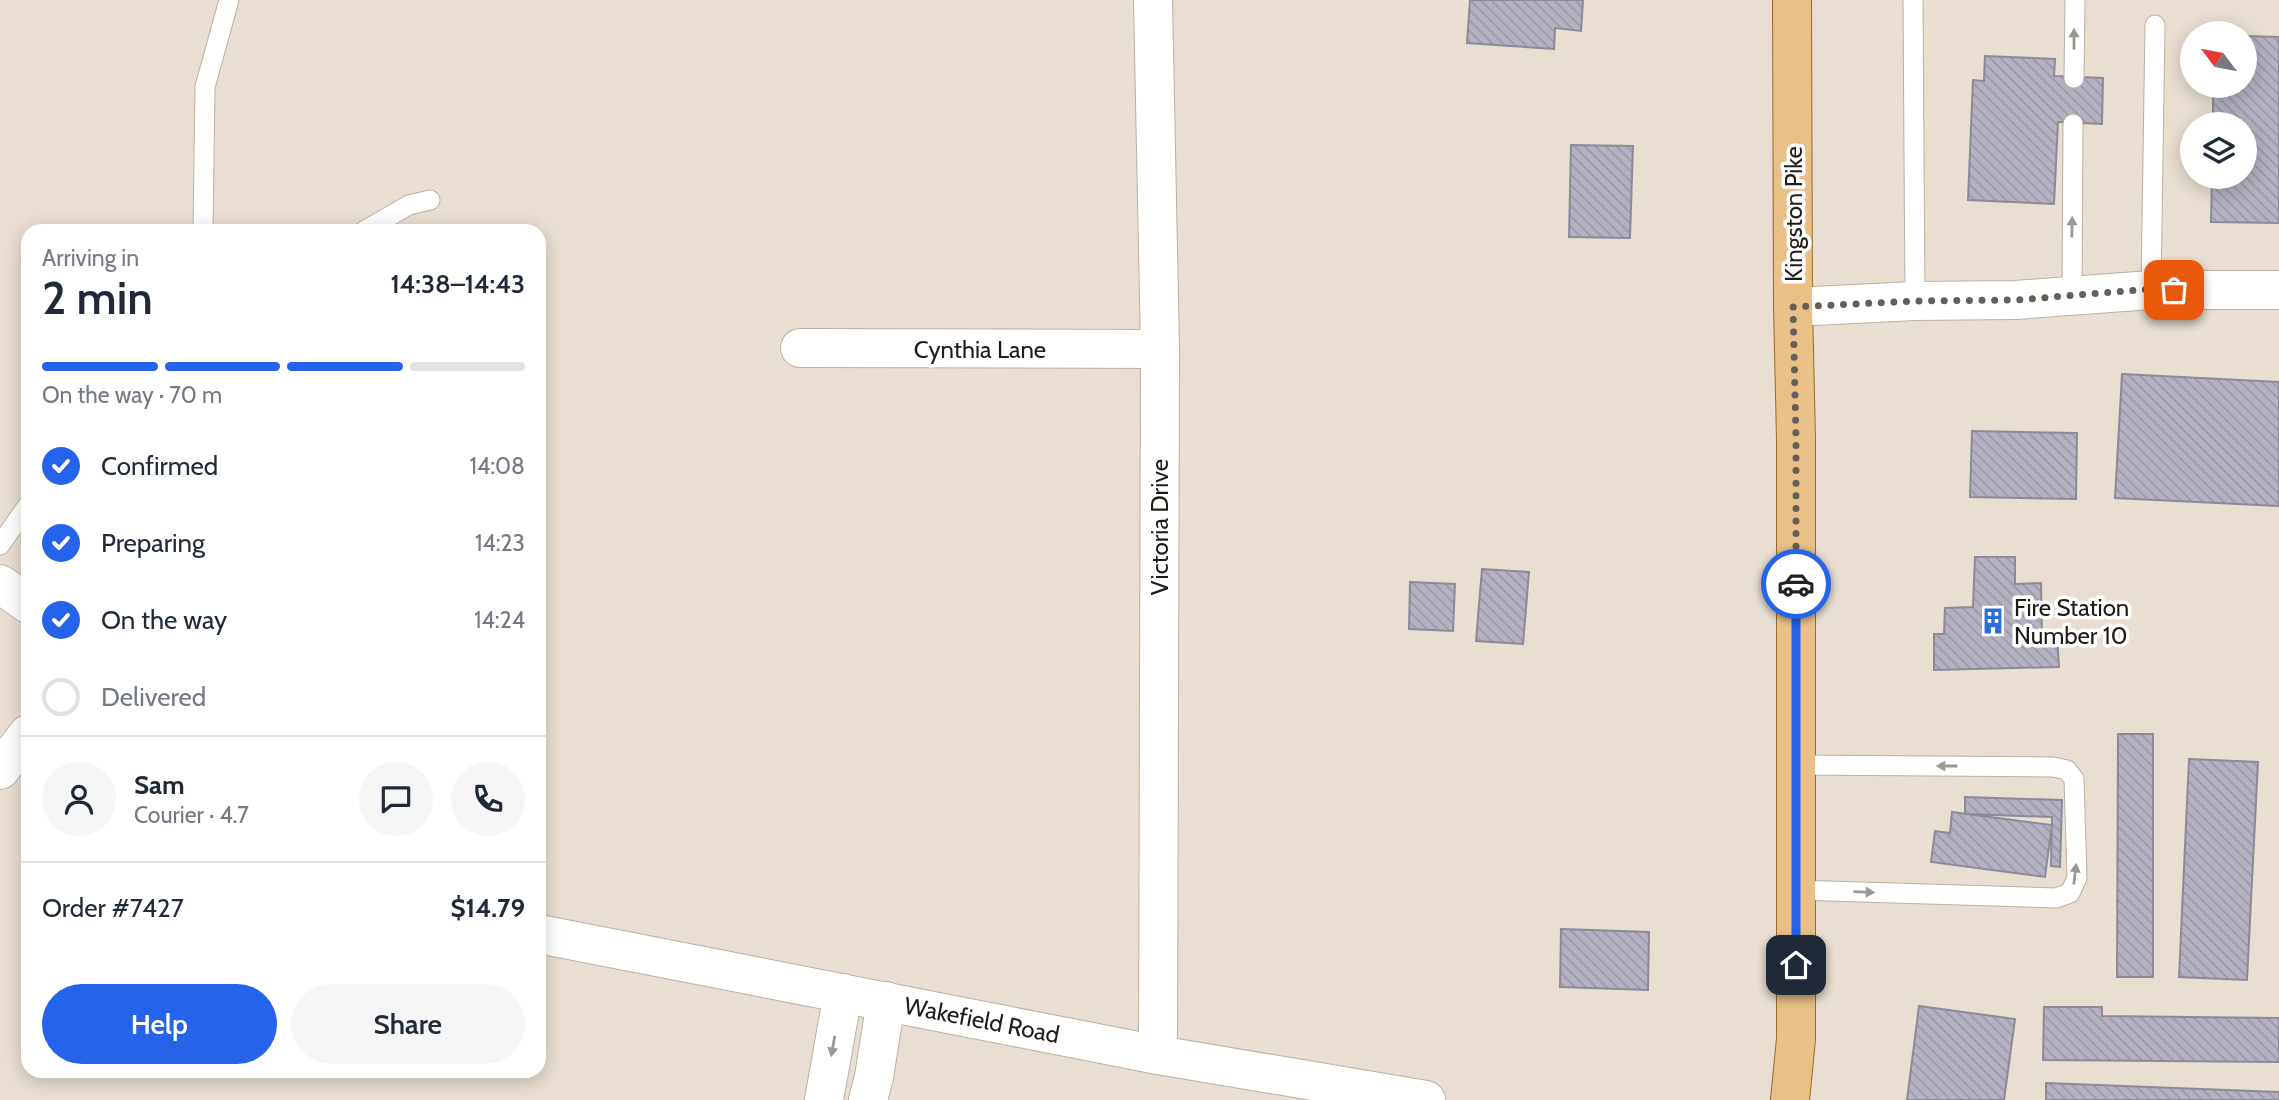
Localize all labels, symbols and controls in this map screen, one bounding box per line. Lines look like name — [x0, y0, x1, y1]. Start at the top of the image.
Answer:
north arrow — [2180, 21, 2258, 98]
map controls — [2180, 21, 2257, 189]
one-way arrow — [2068, 28, 2080, 50]
button: layers — [2180, 112, 2257, 189]
street label: Kingston Pike — [1779, 146, 1808, 282]
one-way arrow — [2066, 216, 2078, 238]
text: Arriving in — [42, 244, 139, 272]
pin — [2144, 260, 2204, 320]
text: 14:38–14:43 — [390, 268, 525, 300]
text: 2 min — [42, 270, 153, 326]
icon: bag — [2155, 271, 2193, 309]
street label: Cynthia Lane — [914, 335, 1046, 364]
text: On the way · 70 m — [42, 381, 222, 409]
icon: check — [42, 447, 80, 485]
text: Confirmed — [101, 450, 218, 482]
text: 14:08 — [469, 452, 525, 480]
street label: Victoria Drive — [1145, 459, 1174, 595]
icon: check — [42, 524, 80, 562]
text: Preparing — [101, 527, 205, 559]
text: 14:23 — [475, 529, 525, 557]
courier — [1761, 549, 1831, 619]
icon: car — [1777, 565, 1815, 603]
place label: Fire Station Number 10 — [2014, 593, 2129, 650]
icon: check — [42, 601, 80, 639]
text: On the way — [101, 604, 227, 636]
text: 14:24 — [474, 606, 525, 634]
building icon: Fire Station Number 10 — [1978, 606, 2008, 636]
text: Delivered — [101, 681, 206, 713]
one-way arrow — [1935, 760, 1957, 772]
button: person — [42, 762, 116, 836]
button: chat — [359, 762, 433, 836]
button: phone — [451, 762, 525, 836]
text: Sam — [134, 769, 185, 801]
text: Courier · 4.7 — [134, 801, 249, 829]
one-way arrow — [2069, 863, 2080, 885]
one-way arrow — [1853, 886, 1875, 898]
text: Order #7427 — [42, 892, 184, 924]
text: $14.79 — [451, 892, 525, 924]
pin — [1766, 935, 1826, 995]
icon: home — [1777, 946, 1815, 984]
button: Help — [42, 984, 277, 1064]
button: Share — [291, 984, 525, 1064]
street label: Wakefield Road — [902, 991, 1062, 1049]
one-way arrow — [827, 1035, 838, 1057]

